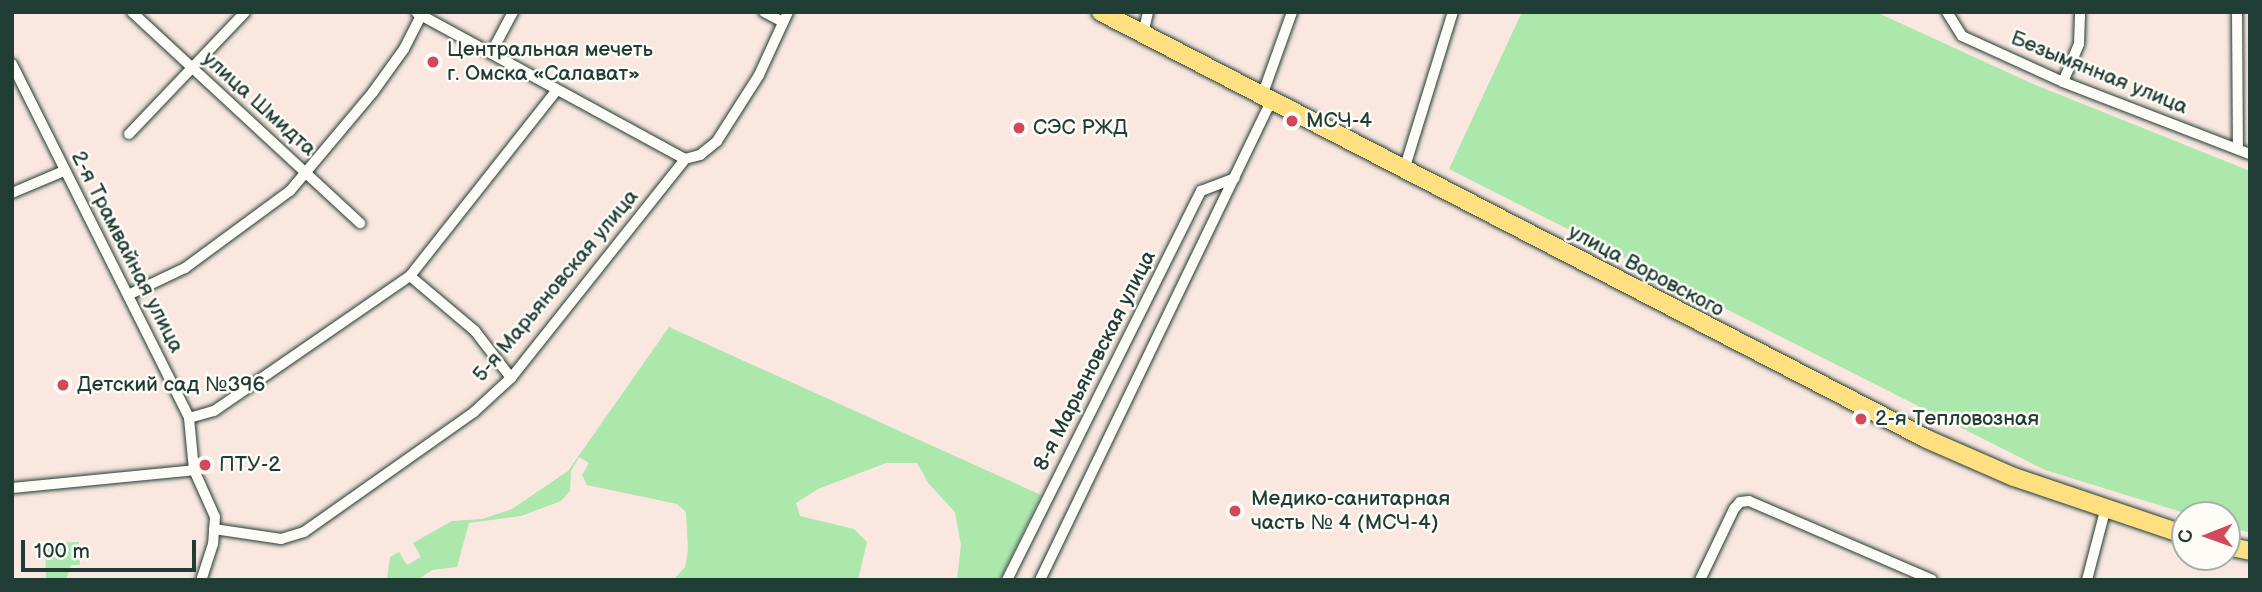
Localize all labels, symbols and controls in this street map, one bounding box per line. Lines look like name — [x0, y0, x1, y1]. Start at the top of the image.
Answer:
street label: Безымянная улица — [2007, 26, 2191, 120]
place label: Центральная мечеть г. Омска «Салават» — [447, 37, 653, 87]
street label: улица Шмидта — [197, 46, 321, 162]
marker: Центральная мечеть г. Омска «Салават» — [425, 54, 441, 70]
place label: МСЧ-4 — [1306, 108, 1372, 134]
marker: МСЧ-4 — [1284, 113, 1300, 129]
place label: СЭС РЖД — [1033, 115, 1128, 141]
marker: СЭС РЖД — [1011, 120, 1027, 136]
street label: 2-я Трамвайная улица — [65, 147, 189, 357]
street label: 5-я Марьяновская улица — [468, 185, 644, 387]
street label: улица Воровского — [1564, 219, 1728, 323]
street label: 8-я Марьяновская улица — [1028, 247, 1162, 475]
place label: Детский сад №396 — [77, 372, 265, 398]
marker: Детский сад №396 — [55, 377, 71, 393]
place label: 2-я Тепловозная — [1875, 406, 2039, 432]
marker: 2-я Тепловозная — [1853, 411, 1869, 427]
place label: ПТУ-2 — [219, 452, 281, 478]
marker: ПТУ-2 — [197, 457, 213, 473]
place label: Медико-санитарная часть № 4 (МСЧ-4) — [1251, 486, 1450, 536]
marker: Медико-санитарная часть № 4 (МСЧ-4) — [1225, 501, 1245, 521]
north arrow — [2171, 501, 2241, 571]
scale bar — [24, 526, 200, 570]
text: С — [2175, 530, 2198, 543]
text: 100 m — [34, 539, 90, 564]

